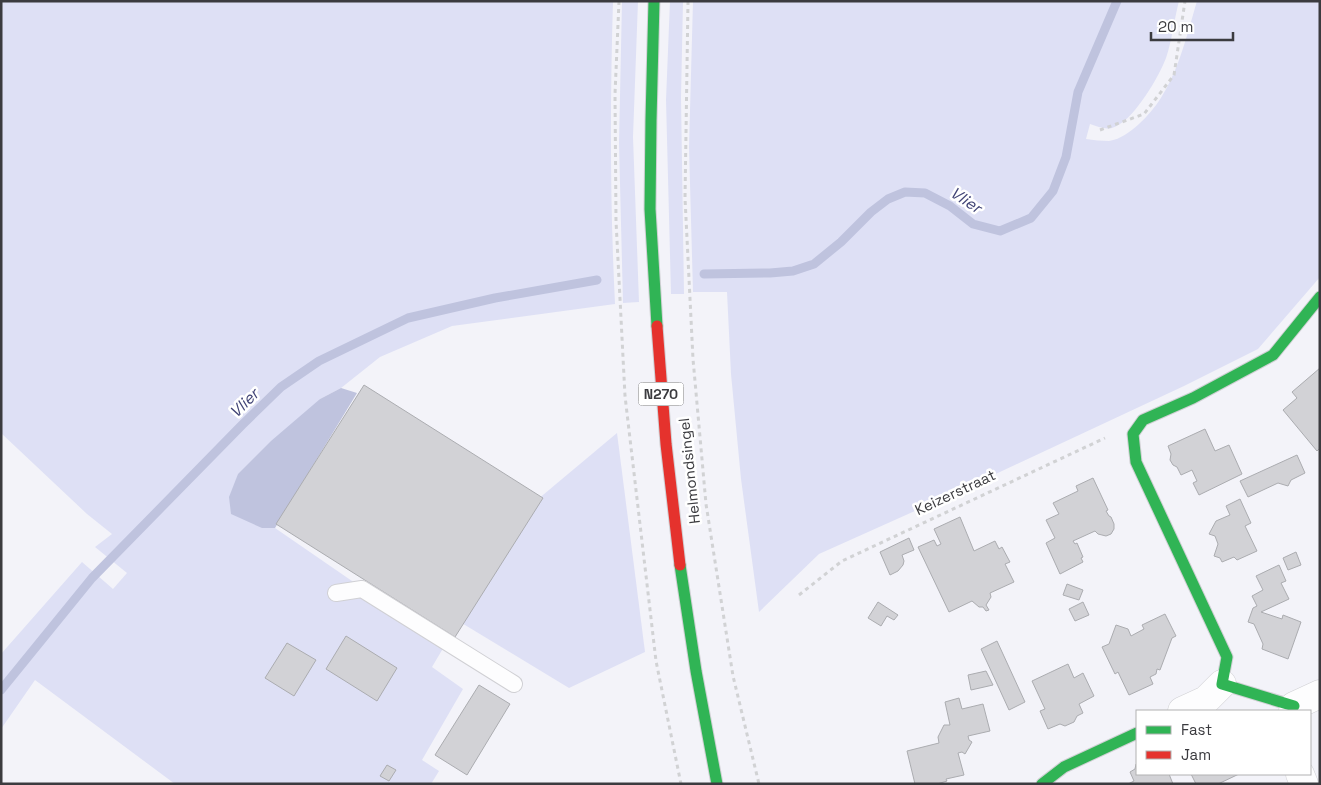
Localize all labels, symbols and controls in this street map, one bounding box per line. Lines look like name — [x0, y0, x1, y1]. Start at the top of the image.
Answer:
scale bar — [1151, 10, 1234, 42]
text: 20 m — [1158, 17, 1193, 36]
water label: Vlier — [946, 182, 987, 219]
water label: Vlier — [225, 382, 265, 422]
road number: N270 — [638, 382, 684, 406]
street label: Helmondsingel — [674, 417, 704, 525]
street label: Keizerstraat — [912, 465, 999, 519]
legend — [1136, 710, 1311, 775]
text: Fast — [1181, 720, 1212, 739]
text: Jam — [1181, 745, 1211, 764]

